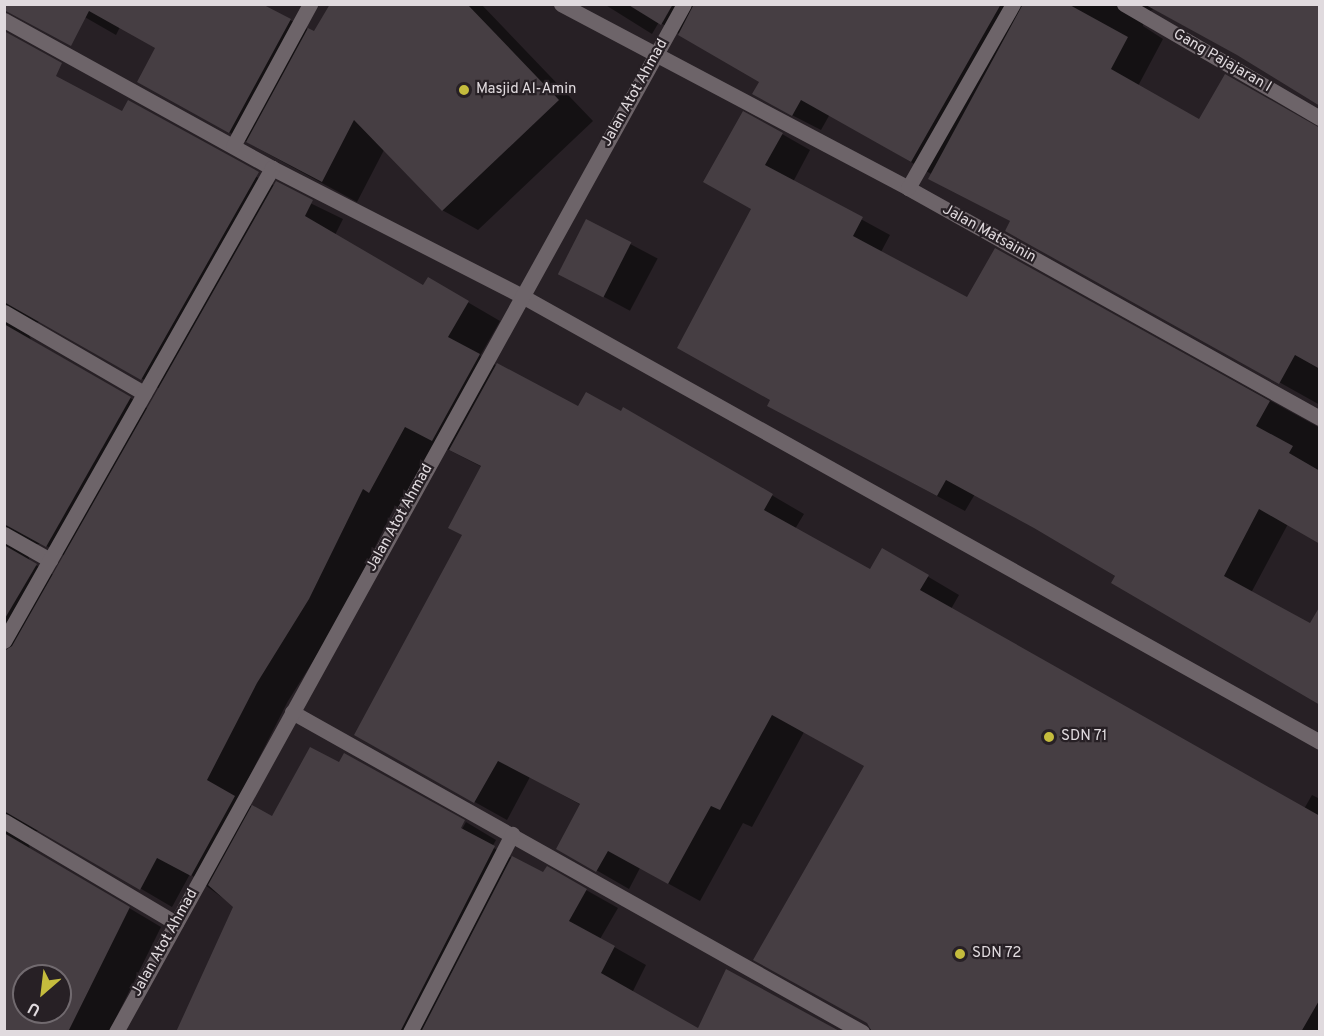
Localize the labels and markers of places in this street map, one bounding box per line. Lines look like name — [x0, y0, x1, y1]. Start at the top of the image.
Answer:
place label: Masjid Al-Amin — [476, 81, 577, 99]
marker: Masjid Al-Amin — [457, 83, 471, 97]
place label: SDN 71 — [1061, 728, 1108, 746]
marker: SDN 71 — [1042, 730, 1056, 744]
place label: SDN 72 — [972, 945, 1022, 963]
marker: SDN 72 — [953, 947, 967, 961]

